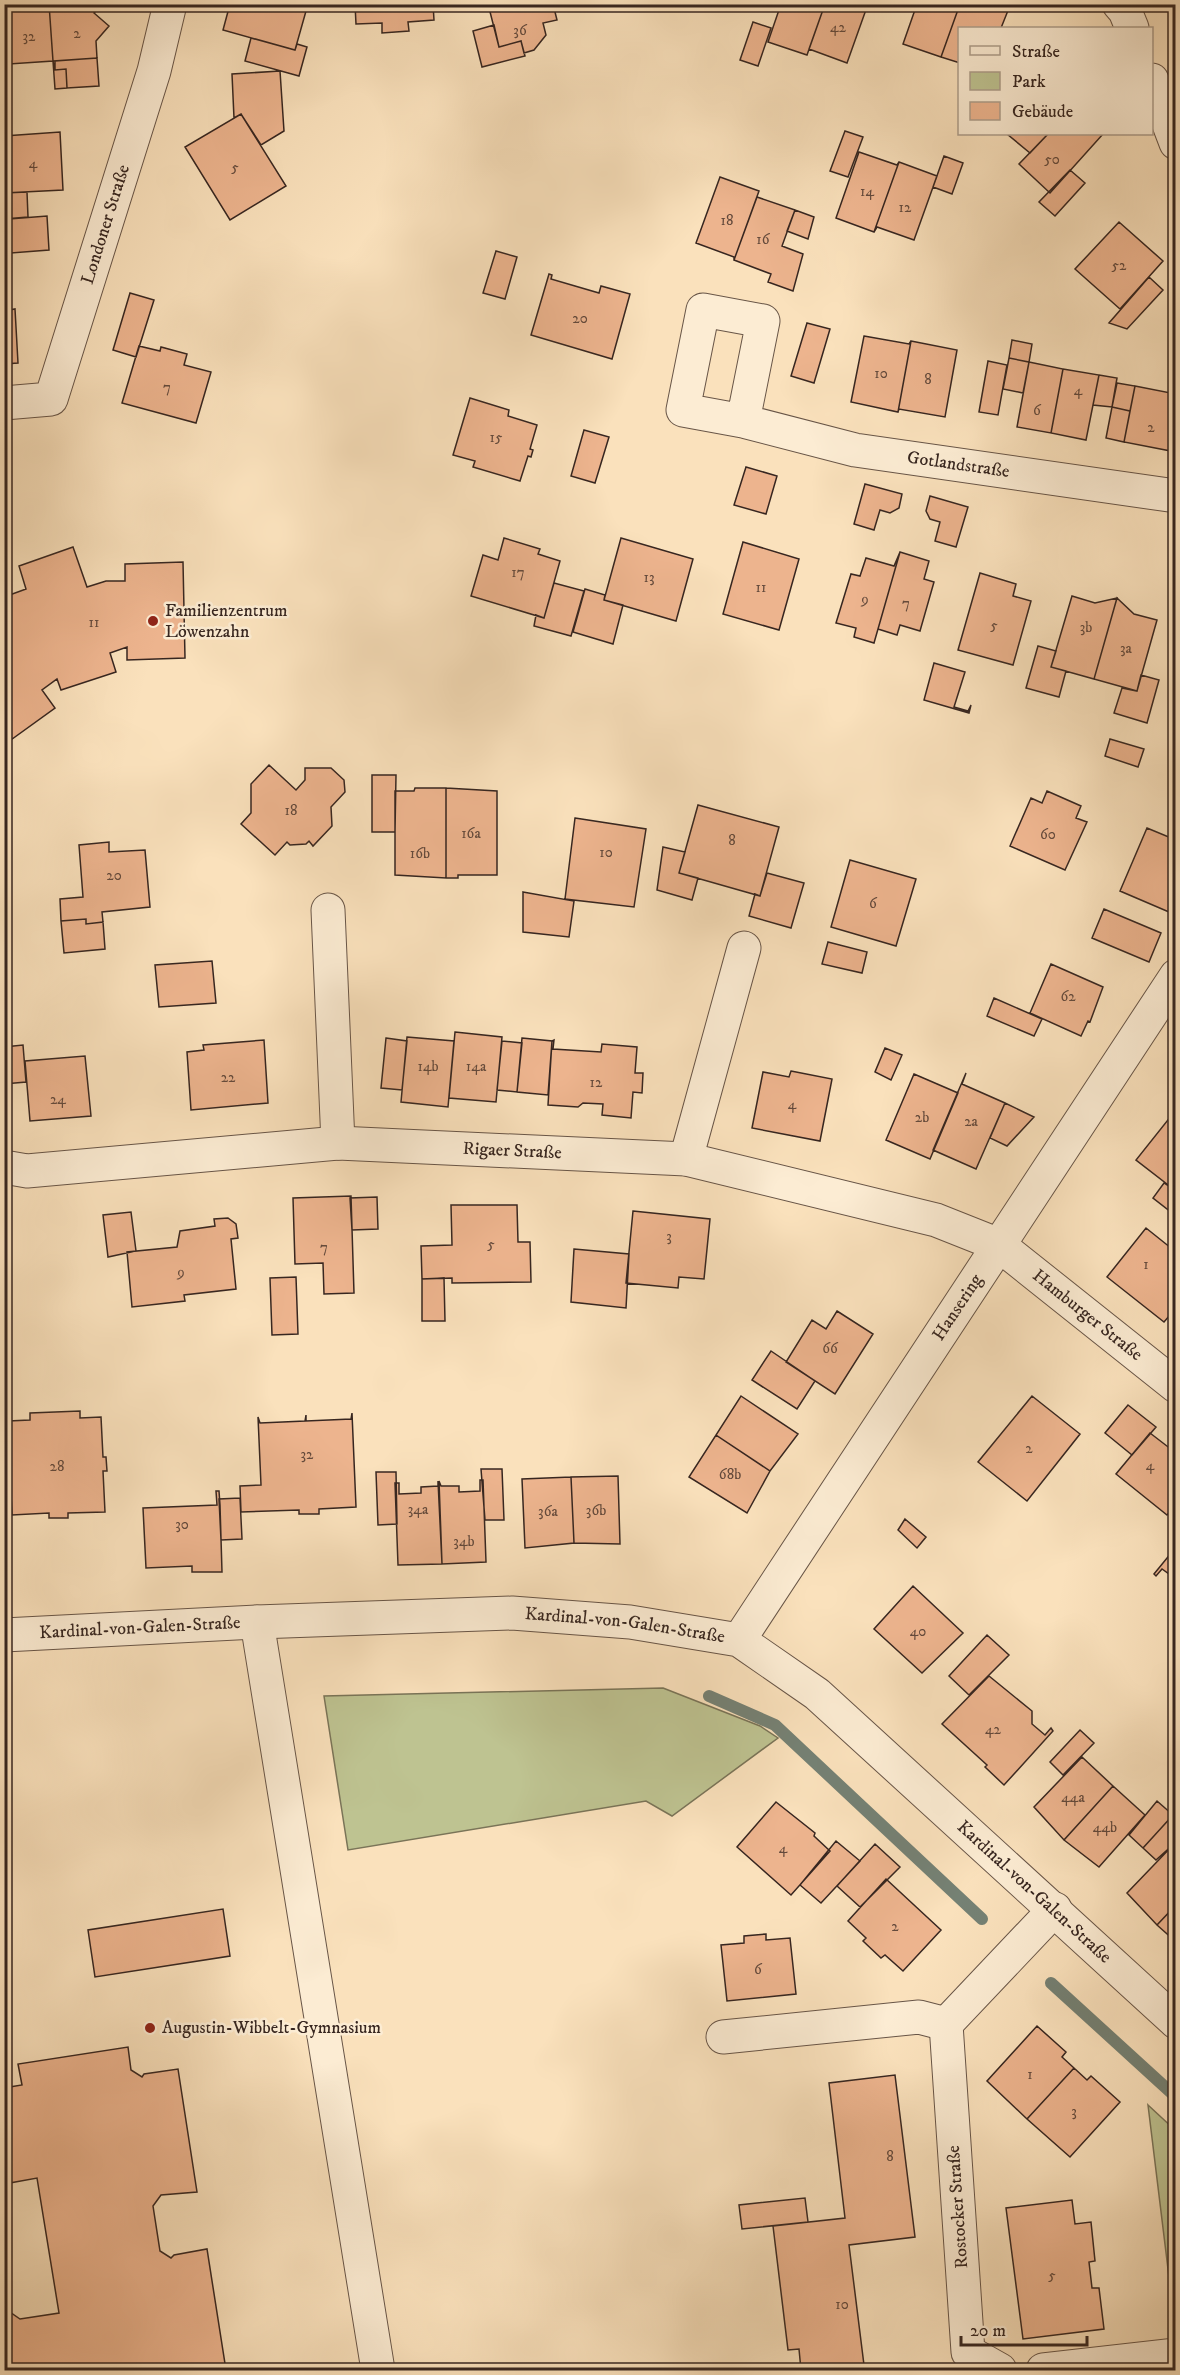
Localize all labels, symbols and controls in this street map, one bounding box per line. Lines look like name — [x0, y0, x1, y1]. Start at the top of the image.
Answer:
house number: 42 — [830, 18, 847, 37]
house number: 36 — [513, 21, 528, 40]
house number: 2 — [73, 24, 81, 43]
house number: 32 — [23, 27, 36, 46]
legend — [958, 27, 1153, 135]
text: Straße — [1012, 41, 1060, 63]
text: Park — [1012, 71, 1046, 93]
text: Gebäude — [1012, 101, 1073, 123]
house number: 50 — [1044, 150, 1060, 169]
house number: 4 — [29, 154, 38, 173]
house number: 5 — [231, 158, 239, 177]
street label: Londoner Straße — [77, 162, 135, 287]
house number: 14 — [860, 182, 874, 201]
house number: 12 — [899, 198, 912, 217]
house number: 18 — [720, 211, 734, 230]
house number: 16 — [756, 230, 771, 249]
house number: 52 — [1112, 256, 1127, 275]
house number: 20 — [572, 309, 588, 328]
house number: 10 — [874, 364, 888, 383]
house number: 8 — [924, 370, 932, 389]
house number: 7 — [163, 378, 171, 397]
house number: 4 — [1074, 381, 1083, 400]
house number: 6 — [1033, 401, 1042, 420]
house number: 2 — [1147, 418, 1155, 437]
house number: 15 — [490, 428, 503, 447]
street label: Gotlandstraße — [906, 447, 1011, 483]
house number: 17 — [511, 563, 525, 582]
house number: 13 — [643, 568, 655, 587]
house number: 11 — [755, 578, 767, 597]
house number: 9 — [860, 590, 869, 609]
house number: 7 — [902, 594, 910, 613]
place label: Familienzentrum Löwenzahn — [165, 600, 287, 643]
house number: 11 — [88, 613, 100, 632]
marker: Familienzentrum Löwenzahn — [146, 614, 160, 628]
house number: 5 — [990, 616, 998, 635]
house number: 3b — [1080, 618, 1092, 637]
house number: 3a — [1120, 639, 1133, 658]
house number: 18 — [284, 801, 298, 820]
house number: 16a — [461, 824, 481, 843]
house number: 60 — [1040, 825, 1056, 844]
house number: 8 — [728, 831, 736, 850]
house number: 10 — [599, 843, 613, 862]
house number: 16b — [410, 844, 430, 863]
house number: 20 — [106, 866, 122, 885]
house number: 6 — [869, 894, 878, 913]
house number: 62 — [1060, 987, 1076, 1006]
house number: 14b — [417, 1057, 439, 1076]
house number: 14a — [466, 1057, 487, 1076]
house number: 22 — [221, 1068, 236, 1087]
house number: 12 — [590, 1073, 603, 1092]
house number: 24 — [50, 1090, 66, 1109]
house number: 4 — [788, 1095, 797, 1114]
house number: 2b — [915, 1108, 929, 1127]
house number: 2a — [964, 1112, 978, 1131]
street label: Rigaer Straße — [462, 1138, 562, 1164]
house number: 3 — [666, 1227, 672, 1246]
house number: 5 — [487, 1235, 495, 1254]
house number: 7 — [320, 1238, 328, 1257]
house number: 1 — [1143, 1255, 1149, 1274]
house number: 9 — [176, 1263, 185, 1282]
street label: Hamburger Straße — [1028, 1265, 1147, 1366]
street label: Hansering — [928, 1270, 988, 1345]
house number: 66 — [822, 1339, 839, 1358]
house number: 2 — [1025, 1439, 1033, 1458]
house number: 32 — [301, 1445, 314, 1464]
house number: 4 — [1146, 1456, 1155, 1475]
house number: 28 — [50, 1457, 64, 1476]
house number: 68b — [719, 1465, 741, 1484]
house number: 34a — [408, 1500, 429, 1519]
house number: 36b — [586, 1501, 606, 1520]
house number: 36a — [538, 1502, 559, 1521]
house number: 30 — [175, 1515, 189, 1534]
house number: 34b — [453, 1532, 475, 1551]
street label: Kardinal-von-Galen-Straße — [524, 1603, 726, 1648]
street label: Kardinal-von-Galen-Straße — [39, 1612, 241, 1644]
house number: 40 — [910, 1622, 926, 1641]
house number: 42 — [985, 1720, 1002, 1739]
house number: 44a — [1061, 1788, 1085, 1807]
street label: Kardinal-von-Galen-Straße — [952, 1816, 1116, 1968]
house number: 44b — [1093, 1818, 1117, 1837]
house number: 4 — [779, 1839, 788, 1858]
house number: 2 — [891, 1917, 899, 1936]
house number: 6 — [754, 1960, 763, 1979]
place label: Augustin-Wibbelt-Gymnasium — [162, 2017, 381, 2039]
marker: Augustin-Wibbelt-Gymnasium — [143, 2021, 157, 2035]
house number: 1 — [1027, 2065, 1033, 2084]
house number: 3 — [1071, 2102, 1077, 2121]
street label: Rostocker Straße — [943, 2145, 973, 2269]
house number: 8 — [886, 2147, 894, 2166]
house number: 5 — [1048, 2266, 1056, 2285]
house number: 10 — [835, 2295, 849, 2314]
scale bar — [961, 2309, 1087, 2347]
text: 20 m — [970, 2320, 1006, 2342]

